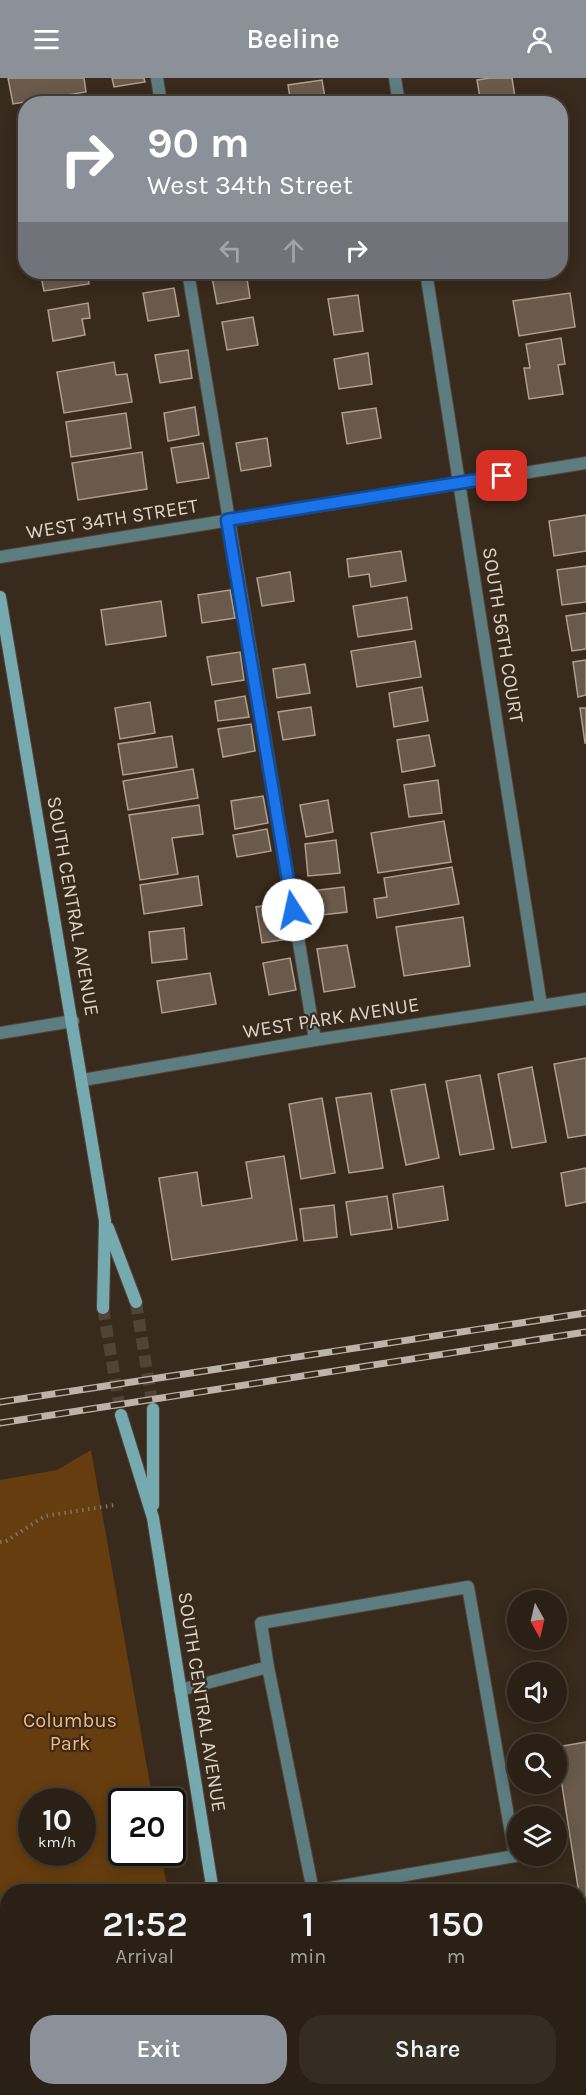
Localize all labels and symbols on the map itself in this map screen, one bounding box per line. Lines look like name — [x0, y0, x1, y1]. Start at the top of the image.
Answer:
pin — [476, 450, 527, 501]
street label: WEST 34TH STREET — [24, 494, 200, 544]
street label: SOUTH 56TH COURT — [478, 546, 528, 724]
street label: SOUTH CENTRAL AVENUE — [42, 794, 104, 1018]
position arrow — [261, 878, 325, 942]
street label: WEST PARK AVENUE — [241, 993, 421, 1043]
street label: SOUTH CENTRAL AVENUE — [173, 1590, 231, 1814]
north arrow — [507, 1590, 567, 1650]
park label: Columbus Park — [23, 1709, 117, 1755]
speed limit sign: 20 — [108, 1788, 186, 1866]

